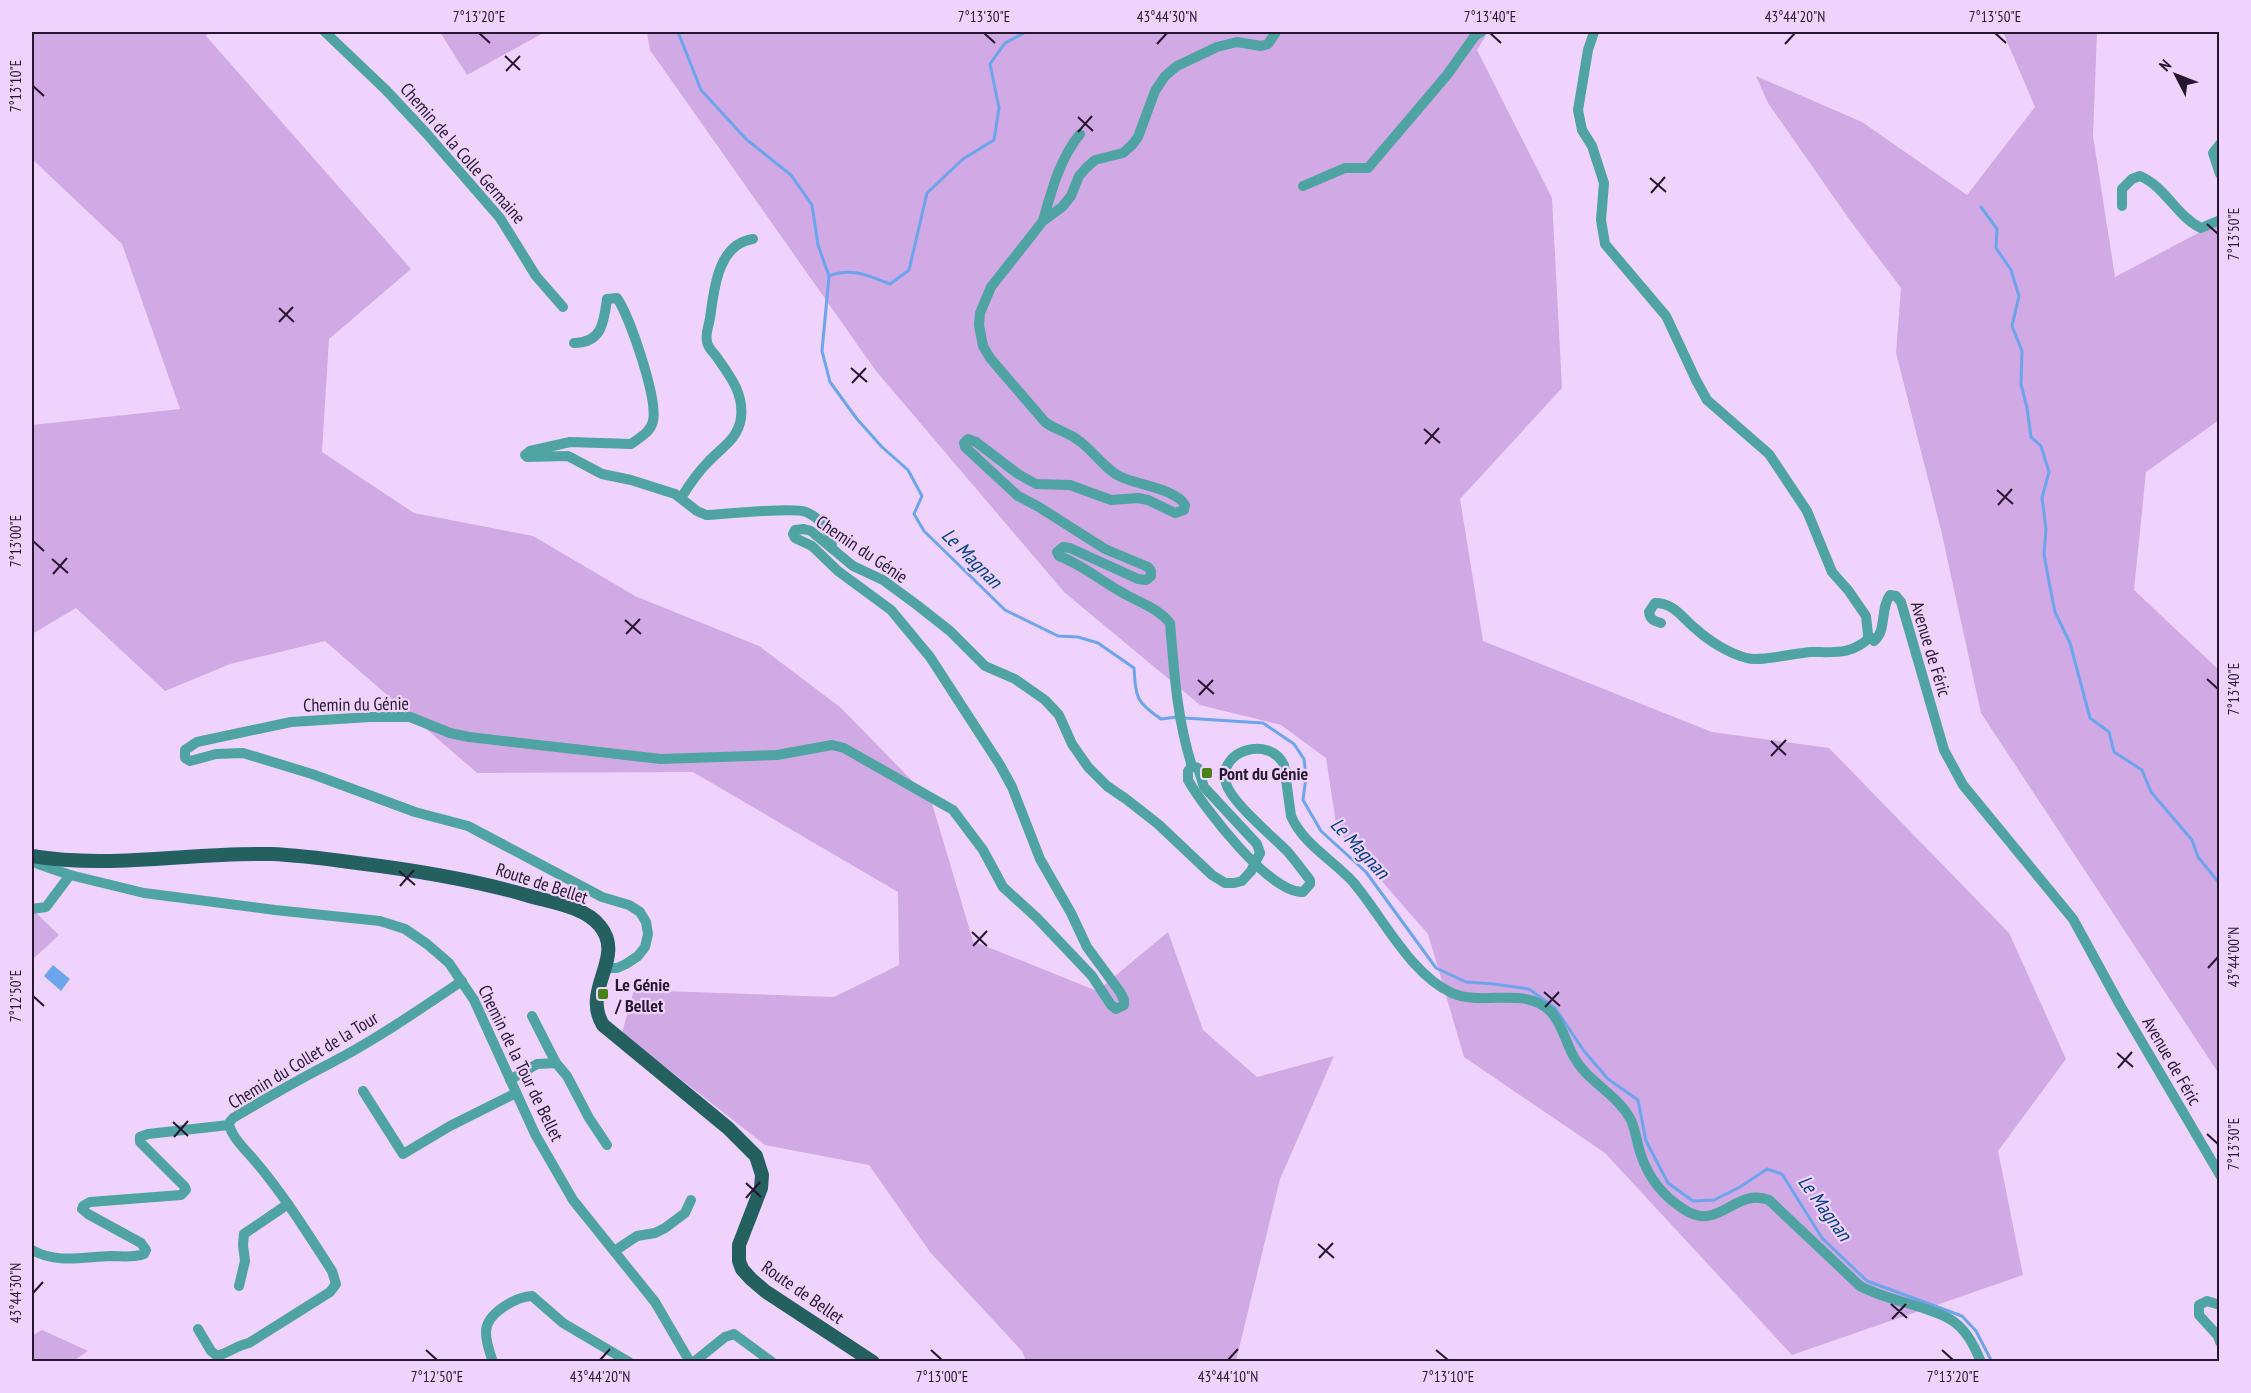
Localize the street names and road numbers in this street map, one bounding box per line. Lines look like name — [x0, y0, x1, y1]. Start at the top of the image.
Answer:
street label: Chemin de la Colle Germaine — [395, 78, 531, 228]
street label: Chemin du Génie — [812, 510, 912, 588]
street label: Avenue de Féric — [1906, 599, 1957, 700]
street label: Chemin du Génie — [303, 692, 409, 716]
street label: Route de Bellet — [493, 857, 591, 909]
street label: Chemin de la Tour de Bellet — [473, 981, 569, 1145]
street label: Chemin du Collet de la Tour — [224, 1006, 382, 1114]
street label: Avenue de Féric — [2137, 1013, 2207, 1110]
street label: Route de Bellet — [757, 1255, 849, 1329]

